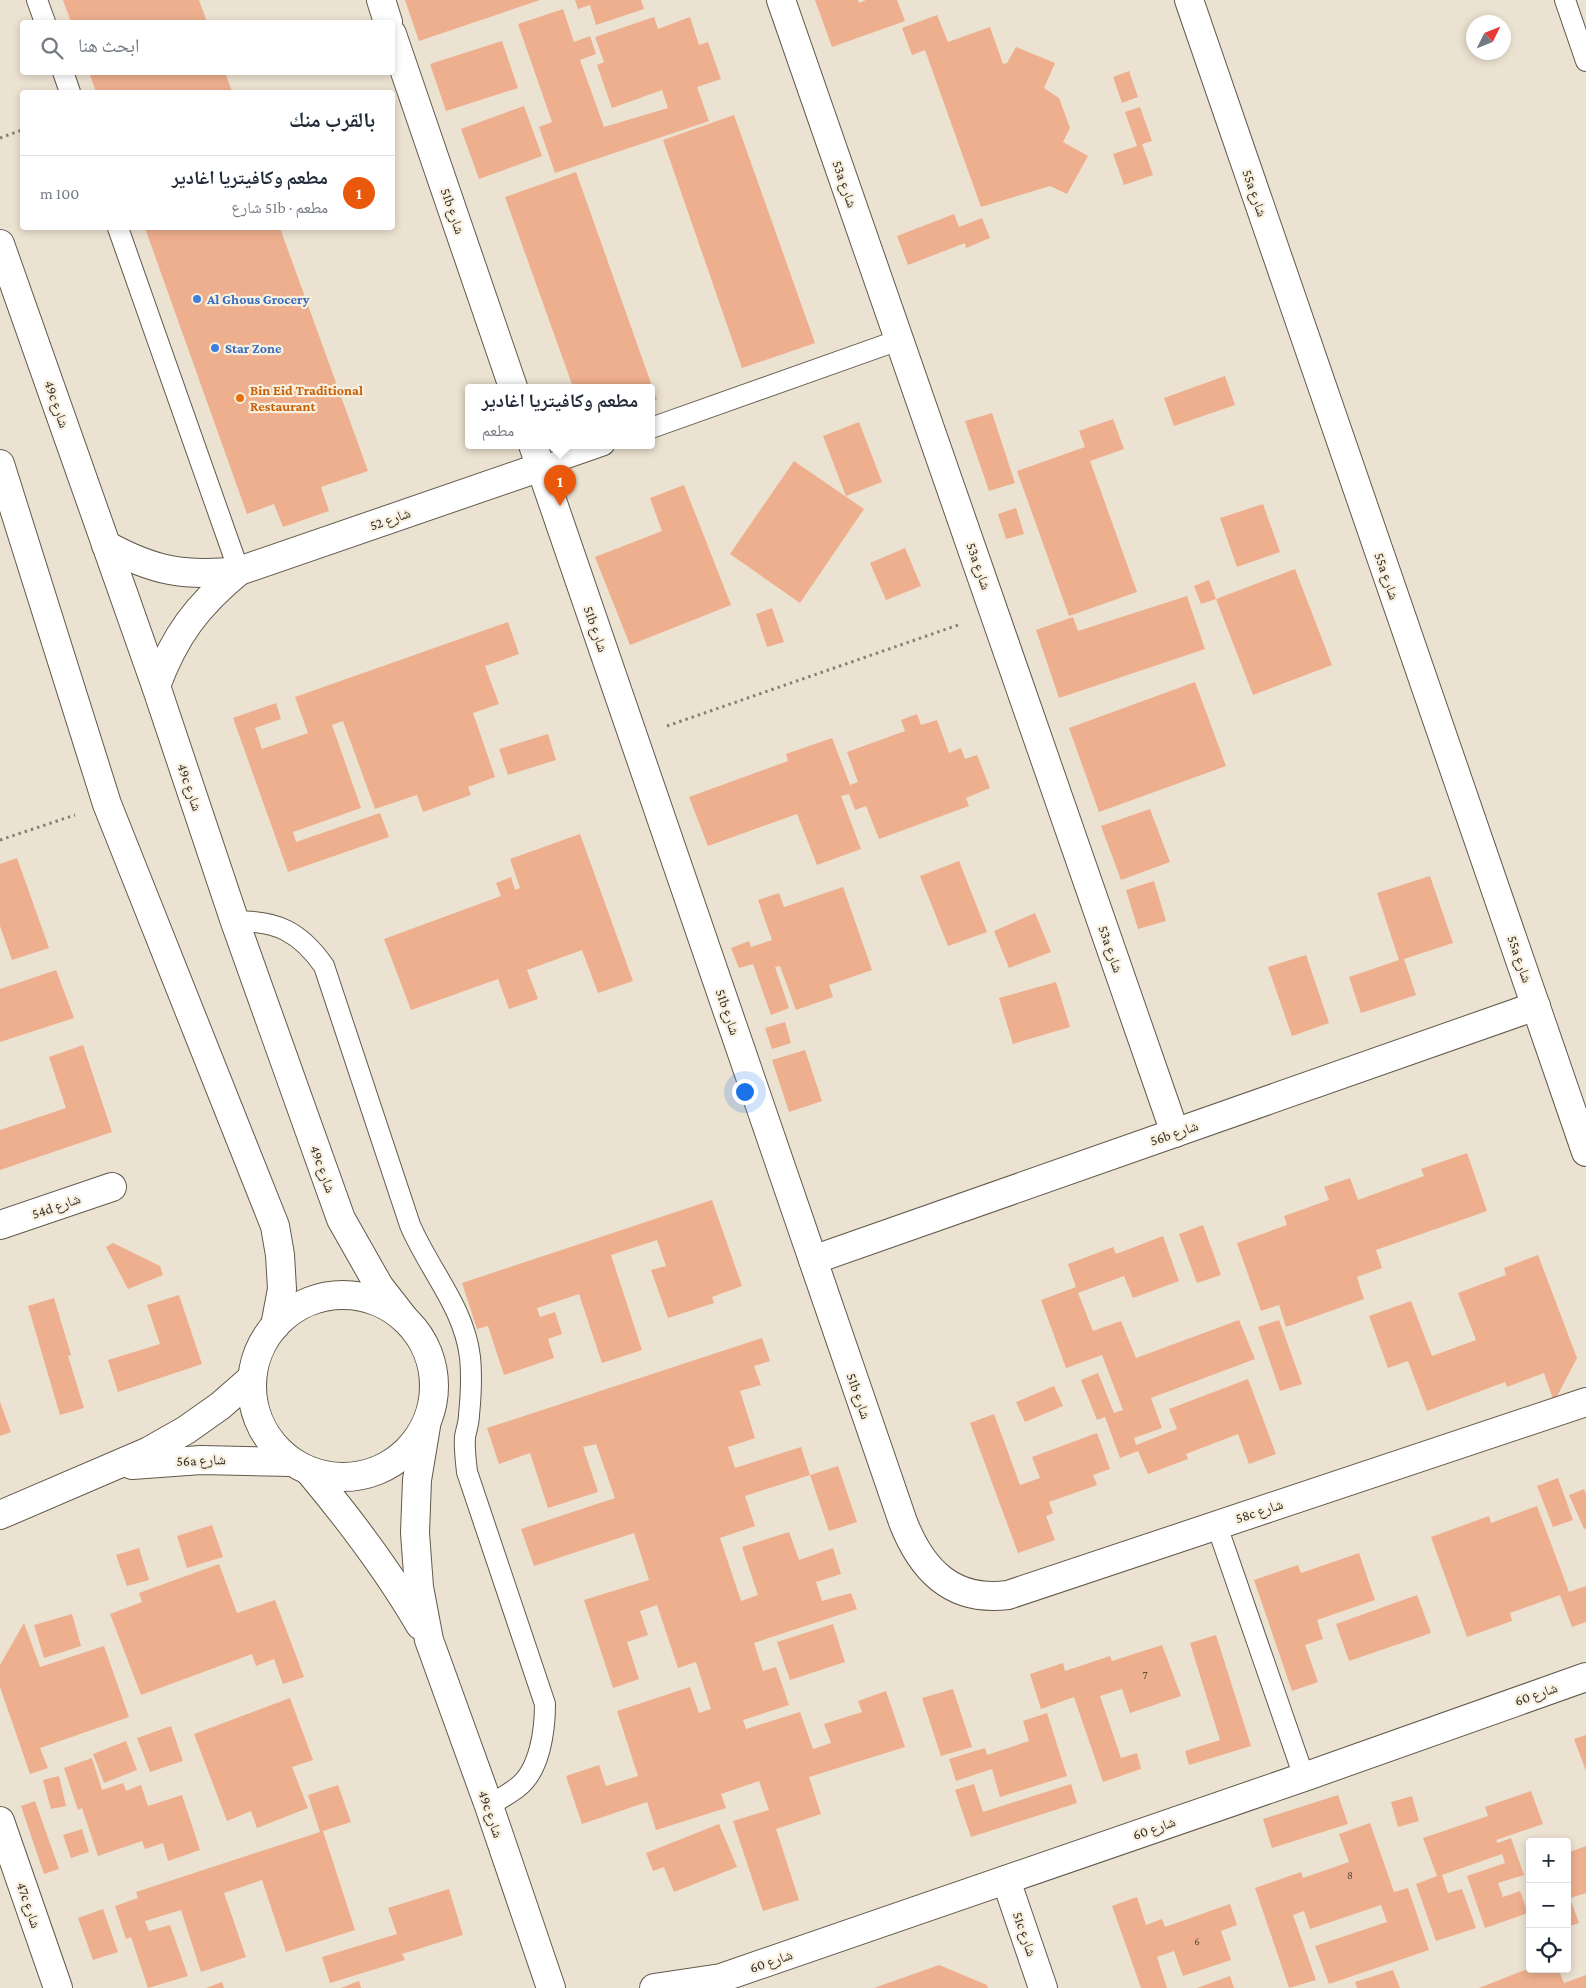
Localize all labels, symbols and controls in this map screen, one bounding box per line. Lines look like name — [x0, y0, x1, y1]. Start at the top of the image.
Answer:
north arrow — [1466, 15, 1511, 60]
search box — [20, 20, 395, 75]
icon: search — [38, 34, 66, 62]
text: ابحث هنا — [78, 35, 140, 56]
text: بالقرب منك — [289, 108, 375, 132]
street label: 53a شارع — [828, 158, 861, 210]
text: مطعم وكافيتريا اغادير — [172, 167, 328, 188]
street label: 55a شارع — [1238, 167, 1271, 219]
text: 100 m — [40, 185, 79, 202]
text: 1 — [356, 185, 362, 202]
street label: 51b شارع — [436, 186, 468, 237]
text: مطعم · 51b شارع — [231, 199, 328, 216]
place label: Al Ghous Grocery — [206, 291, 310, 307]
marker: Al Ghous Grocery — [191, 293, 203, 305]
place label: Star Zone — [225, 340, 282, 356]
marker: Star Zone — [209, 342, 221, 354]
street label: 49c شارع — [40, 378, 73, 431]
place label: Bin Eid Traditional Restaurant — [250, 382, 363, 414]
popup — [465, 384, 655, 449]
text: مطعم وكافيتريا اغادير — [482, 390, 638, 411]
marker: Bin Eid Traditional Restaurant — [234, 392, 246, 404]
text: مطعم — [482, 422, 514, 439]
pin: 1 — [544, 465, 576, 506]
street label: شارع 52 — [367, 505, 413, 535]
street label: 53a شارع — [962, 540, 995, 592]
street label: 55a شارع — [1370, 550, 1403, 602]
street label: 51b شارع — [579, 604, 611, 655]
street label: 49c شارع — [173, 761, 206, 814]
street label: 53a شارع — [1094, 923, 1127, 975]
street label: 55a شارع — [1503, 933, 1536, 985]
street label: 51b شارع — [711, 987, 743, 1038]
your location — [732, 1079, 758, 1105]
street label: 56b شارع — [1148, 1117, 1201, 1151]
street label: 49c شارع — [305, 1143, 339, 1196]
street label: 54d شارع — [30, 1190, 83, 1224]
street label: 51b شارع — [842, 1371, 874, 1422]
street label: 56a شارع — [176, 1451, 226, 1471]
street label: 58c شارع — [1233, 1496, 1285, 1528]
house number: 7 — [1142, 1669, 1148, 1681]
street label: شارع 60 — [1512, 1679, 1560, 1711]
street label: 49c شارع — [474, 1788, 507, 1841]
street label: شارع 60 — [1130, 1813, 1178, 1845]
map controls — [1526, 1838, 1571, 1973]
button: + — [1526, 1838, 1571, 1883]
house number: 8 — [1347, 1869, 1353, 1881]
street label: 47c شارع — [12, 1880, 44, 1931]
button: − — [1526, 1883, 1571, 1928]
street label: 51c شارع — [1008, 1910, 1040, 1959]
button: locate — [1526, 1928, 1571, 1973]
house number: 6 — [1194, 1935, 1200, 1947]
street label: شارع 60 — [747, 1946, 795, 1978]

